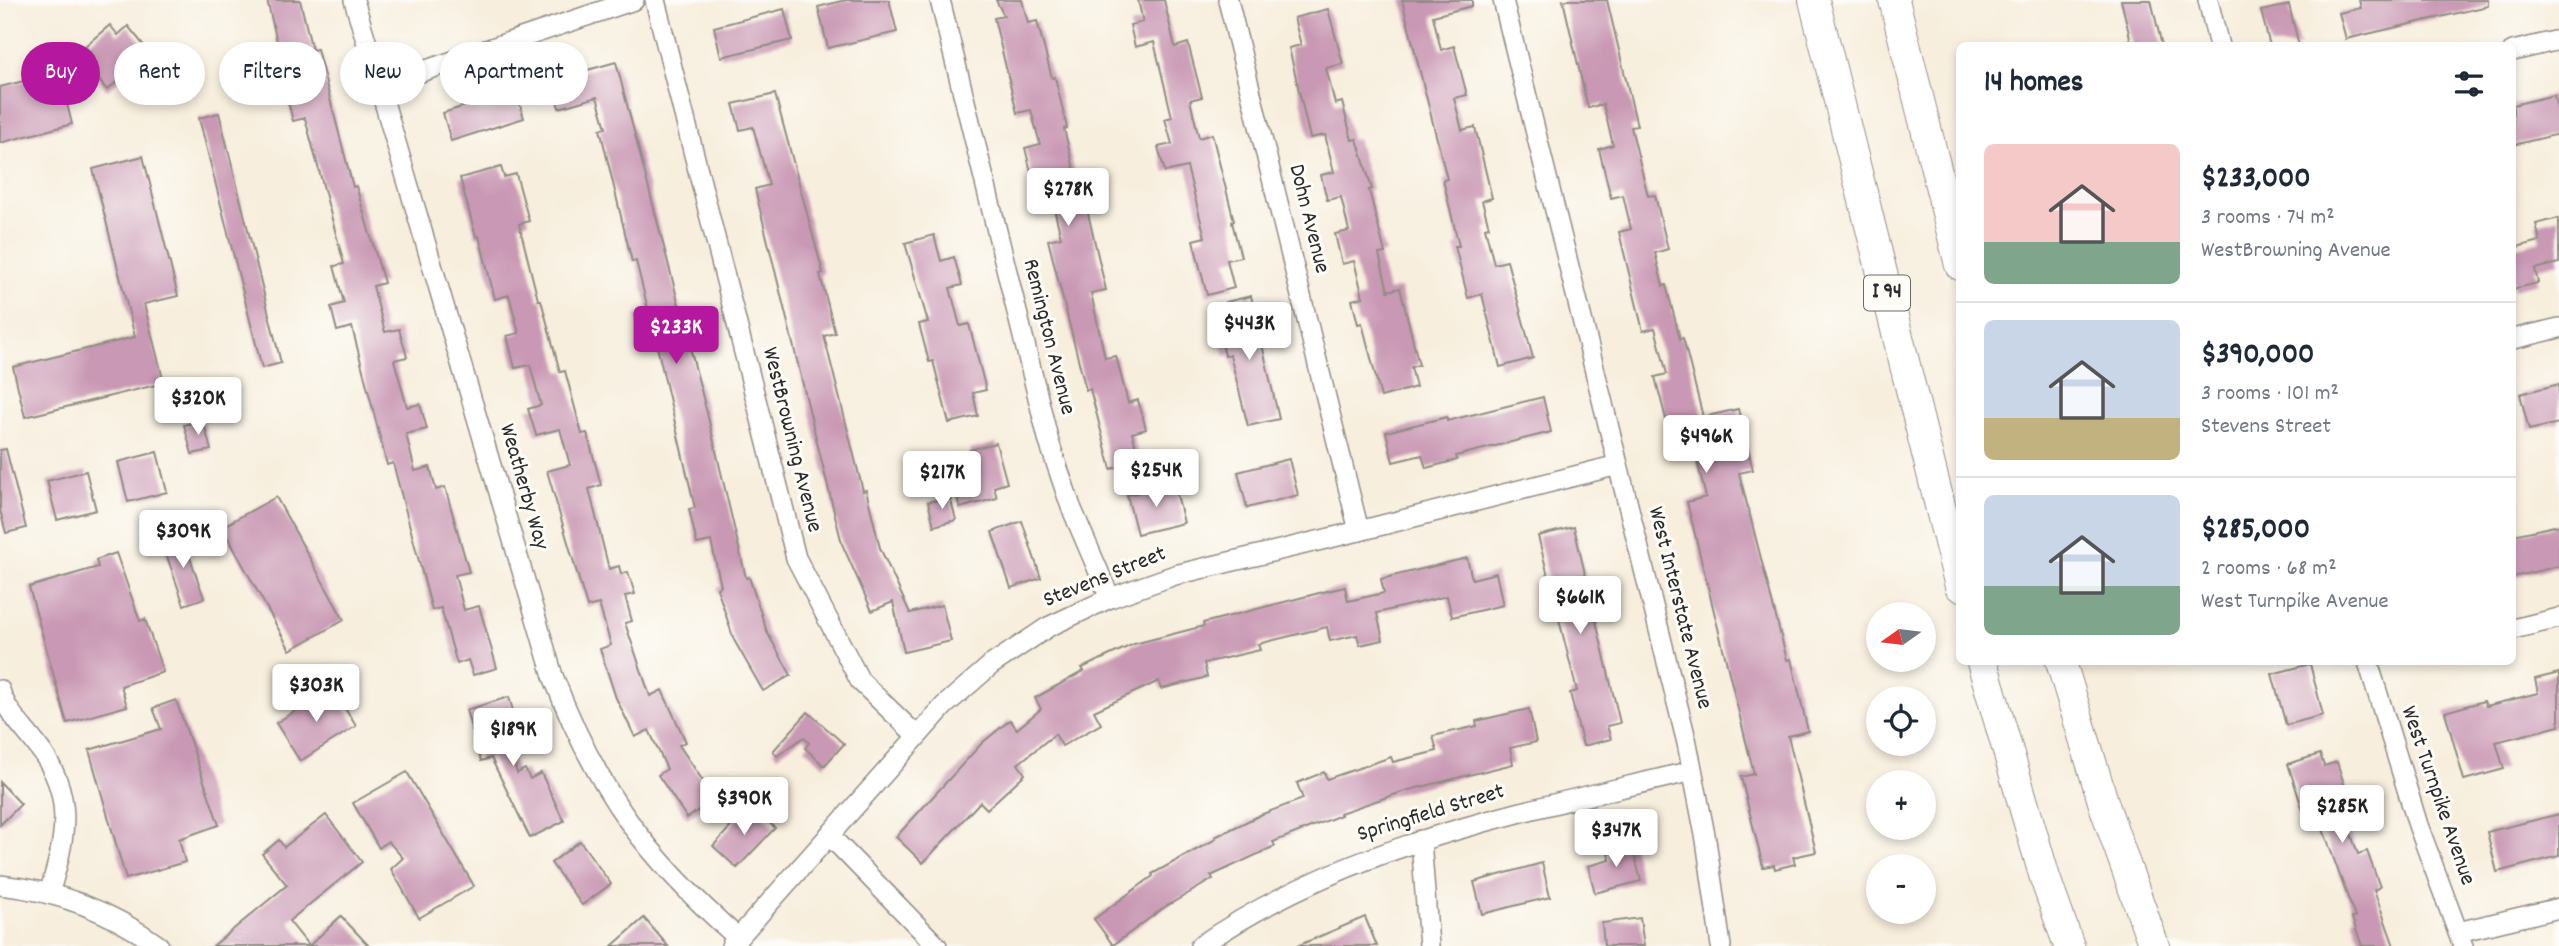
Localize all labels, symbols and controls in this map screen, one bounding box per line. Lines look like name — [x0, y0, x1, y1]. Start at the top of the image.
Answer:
chip: Buy — [21, 42, 100, 105]
chip: Rent — [114, 42, 205, 105]
chip: Filters — [219, 42, 326, 105]
chip: New — [340, 42, 426, 105]
chip: Apartment — [440, 42, 588, 105]
text: 14 homes — [1984, 63, 2083, 106]
icon: filters — [2450, 65, 2488, 103]
text: $233,000 — [2201, 159, 2311, 202]
street label: Dohn Avenue — [1279, 161, 1337, 277]
pin: $278K — [1019, 168, 1117, 228]
icon: home — [2040, 172, 2124, 256]
text: $278K — [1043, 174, 1093, 207]
text: 3 rooms · 74 m² — [2201, 202, 2335, 235]
text: WestBrowning Avenue — [2201, 235, 2391, 268]
street label: Remington Avenue — [1013, 256, 1083, 418]
road number: I 94 — [1864, 276, 1910, 310]
pin: $443K — [1200, 302, 1298, 362]
pin: $233K — [627, 306, 725, 366]
text: $443K — [1223, 308, 1275, 341]
text: $233K — [650, 312, 702, 345]
text: $390,000 — [2201, 335, 2314, 378]
street label: WestBrowning Avenue — [752, 344, 830, 536]
icon: home — [2040, 348, 2124, 432]
pin: $320K — [149, 378, 247, 437]
text: 3 rooms · 101 m² — [2201, 378, 2339, 411]
text: $320K — [170, 383, 226, 416]
text: Stevens Street — [2201, 411, 2331, 444]
pin: $496K — [1657, 416, 1755, 475]
street label: Weatherby Way — [489, 420, 557, 555]
text: $496K — [1679, 421, 1733, 454]
pin: $254K — [1107, 449, 1205, 509]
pin: $217K — [893, 452, 991, 511]
text: $254K — [1130, 455, 1182, 488]
text: $217K — [919, 457, 965, 490]
street label: West Interstate Avenue — [1638, 503, 1720, 713]
pin: $309K — [134, 510, 232, 570]
text: $285,000 — [2201, 510, 2310, 553]
text: $309K — [155, 516, 211, 549]
icon: home — [2040, 523, 2124, 607]
street label: Stevens Street — [1039, 538, 1171, 618]
text: 2 rooms · 68 m² — [2201, 553, 2337, 586]
pin: $661K — [1531, 576, 1629, 636]
text: $661K — [1555, 582, 1605, 615]
text: West Turnpike Avenue — [2201, 586, 2389, 619]
north arrow — [1866, 602, 1936, 672]
map controls — [1866, 602, 1936, 924]
pin: $303K — [267, 664, 365, 724]
text: $303K — [288, 670, 344, 703]
button: locate — [1866, 686, 1936, 756]
street label: West Turnpike Avenue — [2391, 702, 2483, 890]
pin: $189K — [464, 708, 562, 768]
text: $189K — [489, 714, 537, 747]
button: + — [1866, 770, 1936, 840]
street label: Springfield Street — [1353, 776, 1509, 852]
pin: $390K — [695, 778, 793, 837]
text: $390K — [716, 783, 772, 816]
pin: $285K — [2293, 786, 2391, 845]
text: $285K — [2316, 791, 2368, 824]
pin: $347K — [1567, 810, 1665, 869]
text: $347K — [1591, 815, 1641, 848]
button: − — [1866, 854, 1936, 924]

